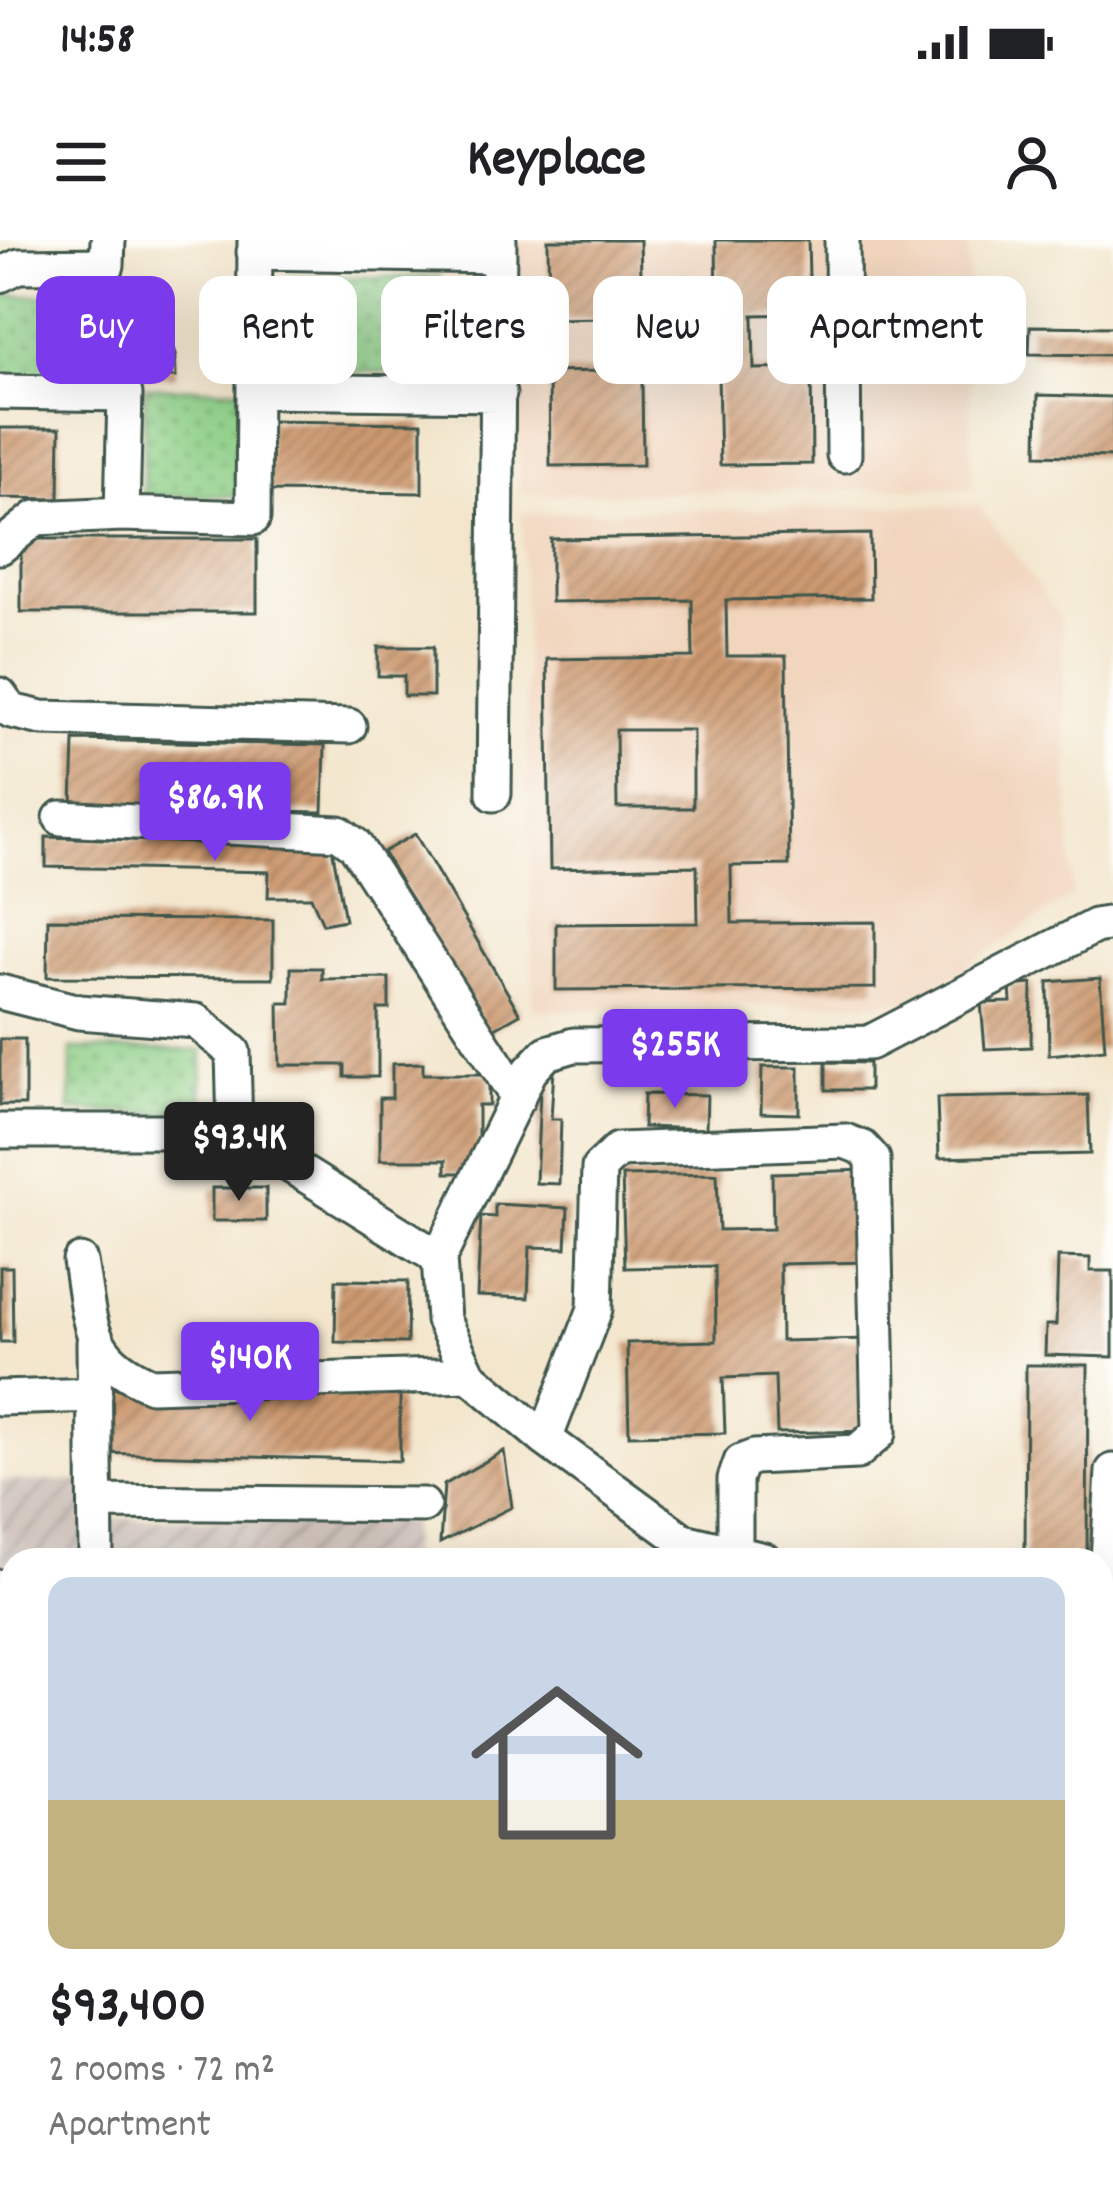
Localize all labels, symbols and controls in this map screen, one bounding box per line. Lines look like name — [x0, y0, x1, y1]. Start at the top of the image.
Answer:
text: 14:58 — [60, 10, 135, 74]
text: Keyplace — [467, 124, 646, 201]
icon: menu — [48, 129, 114, 195]
icon: person — [999, 129, 1065, 195]
chip: Buy — [36, 276, 175, 384]
chip: Rent — [199, 276, 357, 384]
chip: Filters — [381, 276, 569, 384]
chip: New — [593, 276, 743, 384]
chip: Apartment — [767, 276, 1026, 384]
pin: $86.9K — [117, 762, 313, 864]
text: $86.9K — [167, 773, 263, 828]
pin: $255K — [591, 1009, 759, 1111]
text: $255K — [630, 1020, 720, 1075]
pin: $93.4K — [141, 1102, 337, 1204]
text: $93.4K — [191, 1113, 287, 1168]
pin: $140K — [166, 1322, 334, 1424]
text: $140K — [208, 1333, 292, 1388]
icon: home — [449, 1655, 665, 1871]
text: $93,400 — [48, 1973, 206, 2045]
text: 2 rooms · 72 m² — [48, 2045, 275, 2100]
text: Apartment — [48, 2100, 211, 2155]

